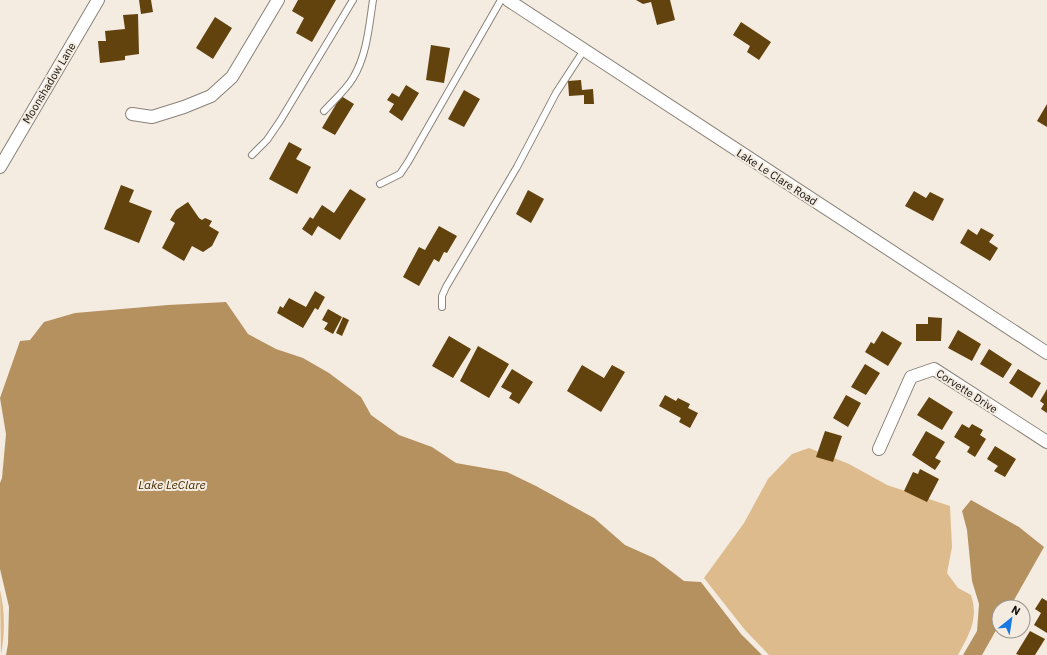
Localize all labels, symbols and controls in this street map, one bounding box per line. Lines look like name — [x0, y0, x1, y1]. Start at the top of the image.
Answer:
street label: Moonshadow Lane — [19, 40, 79, 126]
street label: Lake Le Clare Road — [734, 146, 820, 208]
street label: Corvette Drive — [934, 366, 1000, 416]
water label: Lake LeClare — [138, 477, 206, 492]
north arrow — [991, 599, 1031, 639]
text: N — [1009, 602, 1023, 618]

